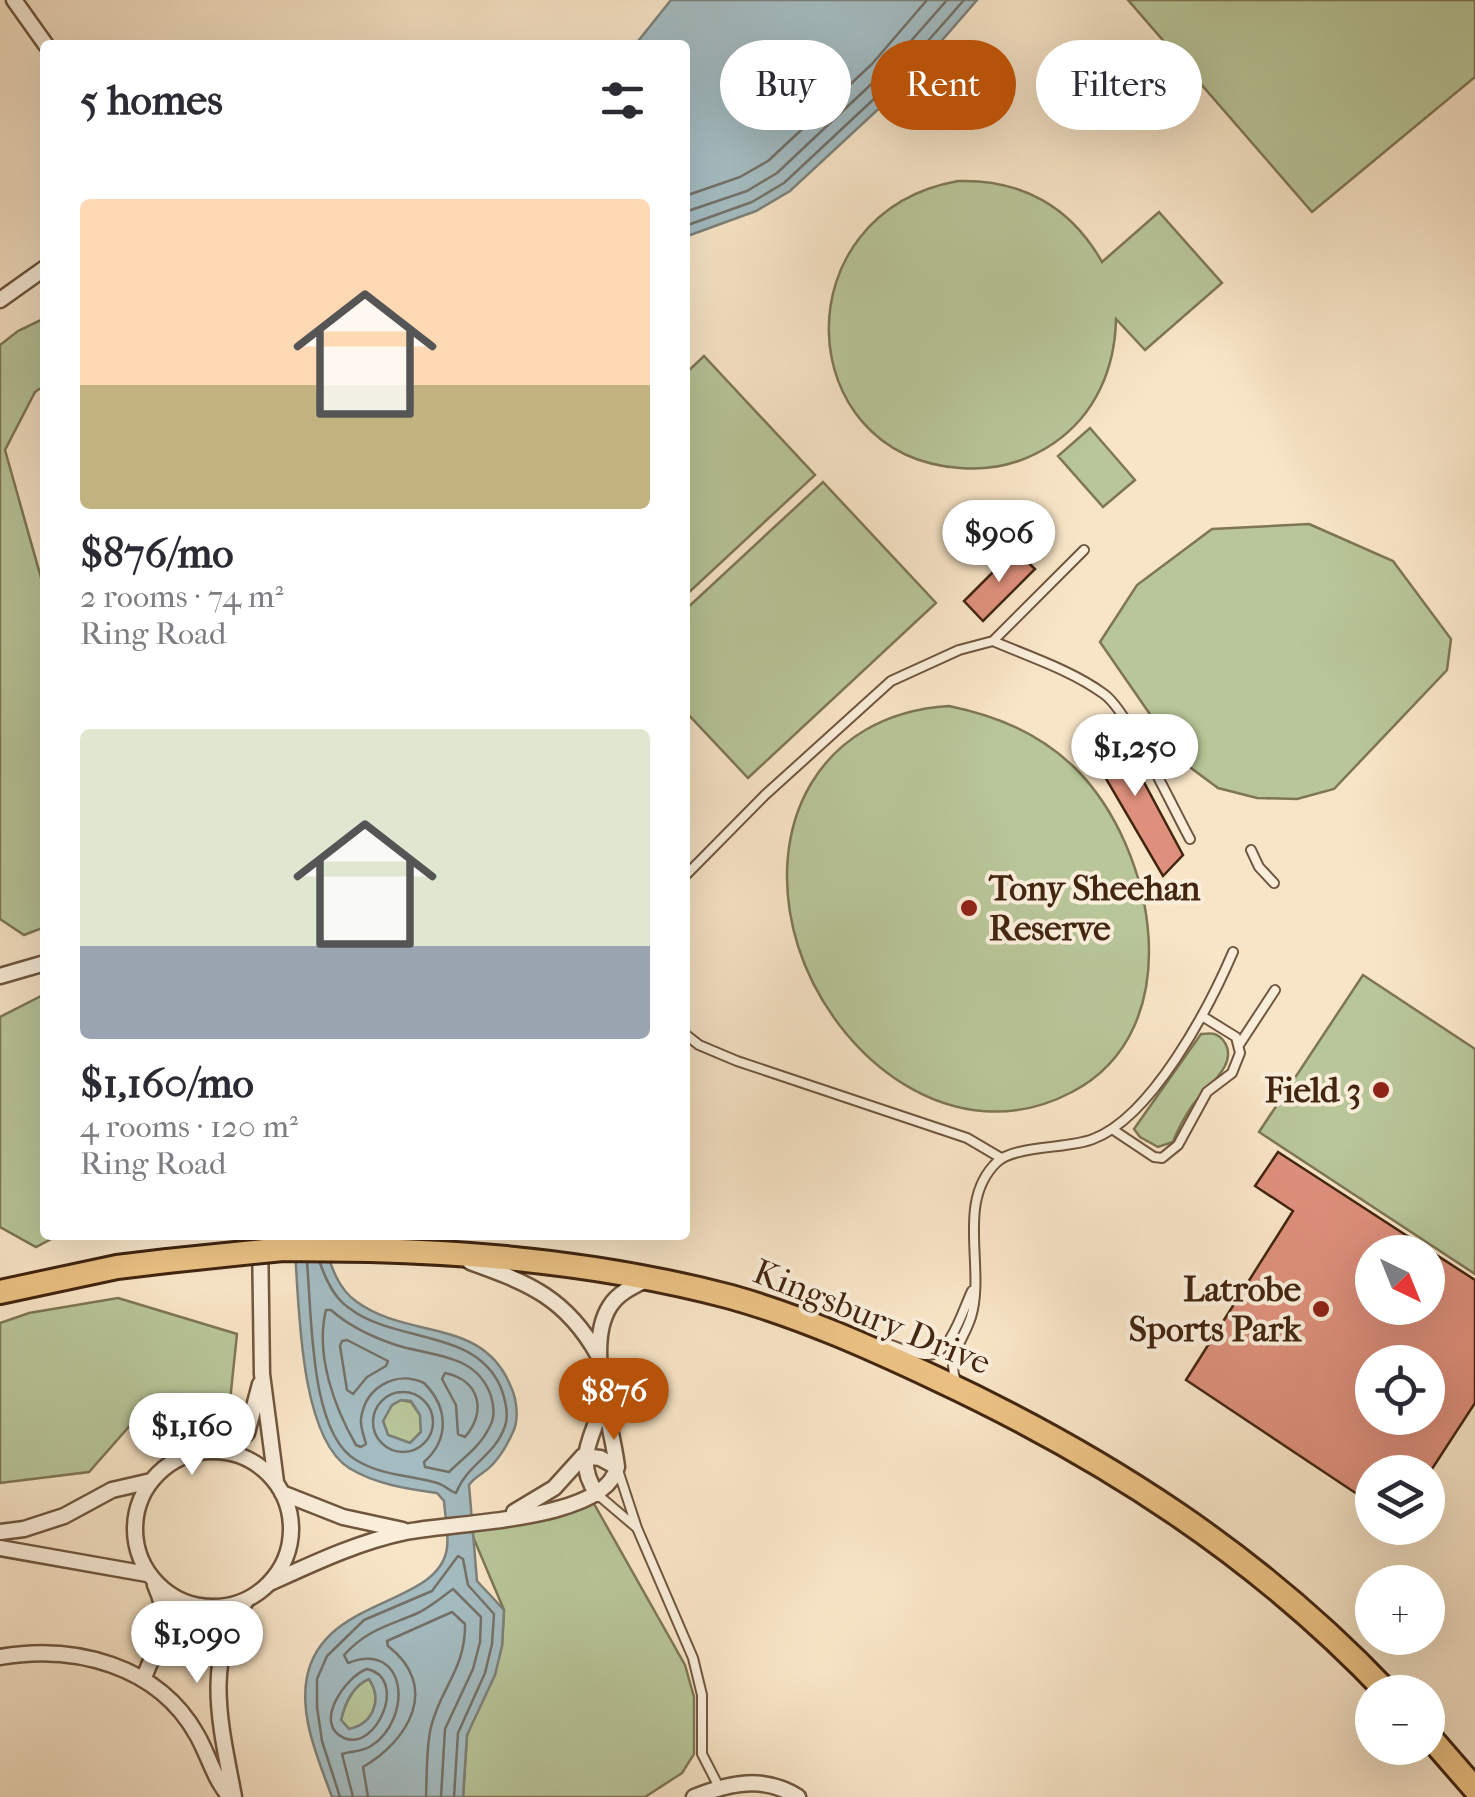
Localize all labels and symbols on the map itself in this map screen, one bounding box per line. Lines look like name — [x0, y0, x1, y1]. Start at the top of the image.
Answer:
pin: $906 — [940, 500, 1058, 585]
pin: $1,250 — [1054, 714, 1216, 799]
place label: Tony Sheehan Reserve — [988, 868, 1201, 949]
marker: Tony Sheehan Reserve — [958, 897, 980, 919]
place label: Field 3 — [1265, 1070, 1361, 1111]
marker: Field 3 — [1370, 1079, 1392, 1101]
north arrow — [1355, 1235, 1445, 1325]
street label: Kingsbury Drive — [747, 1251, 997, 1383]
place label: Latrobe Sports Park — [1129, 1269, 1302, 1350]
marker: Latrobe Sports Park — [1310, 1298, 1332, 1320]
pin: $876 — [555, 1358, 673, 1443]
pin: $1,160 — [111, 1393, 273, 1478]
pin: $1,090 — [116, 1601, 278, 1686]

